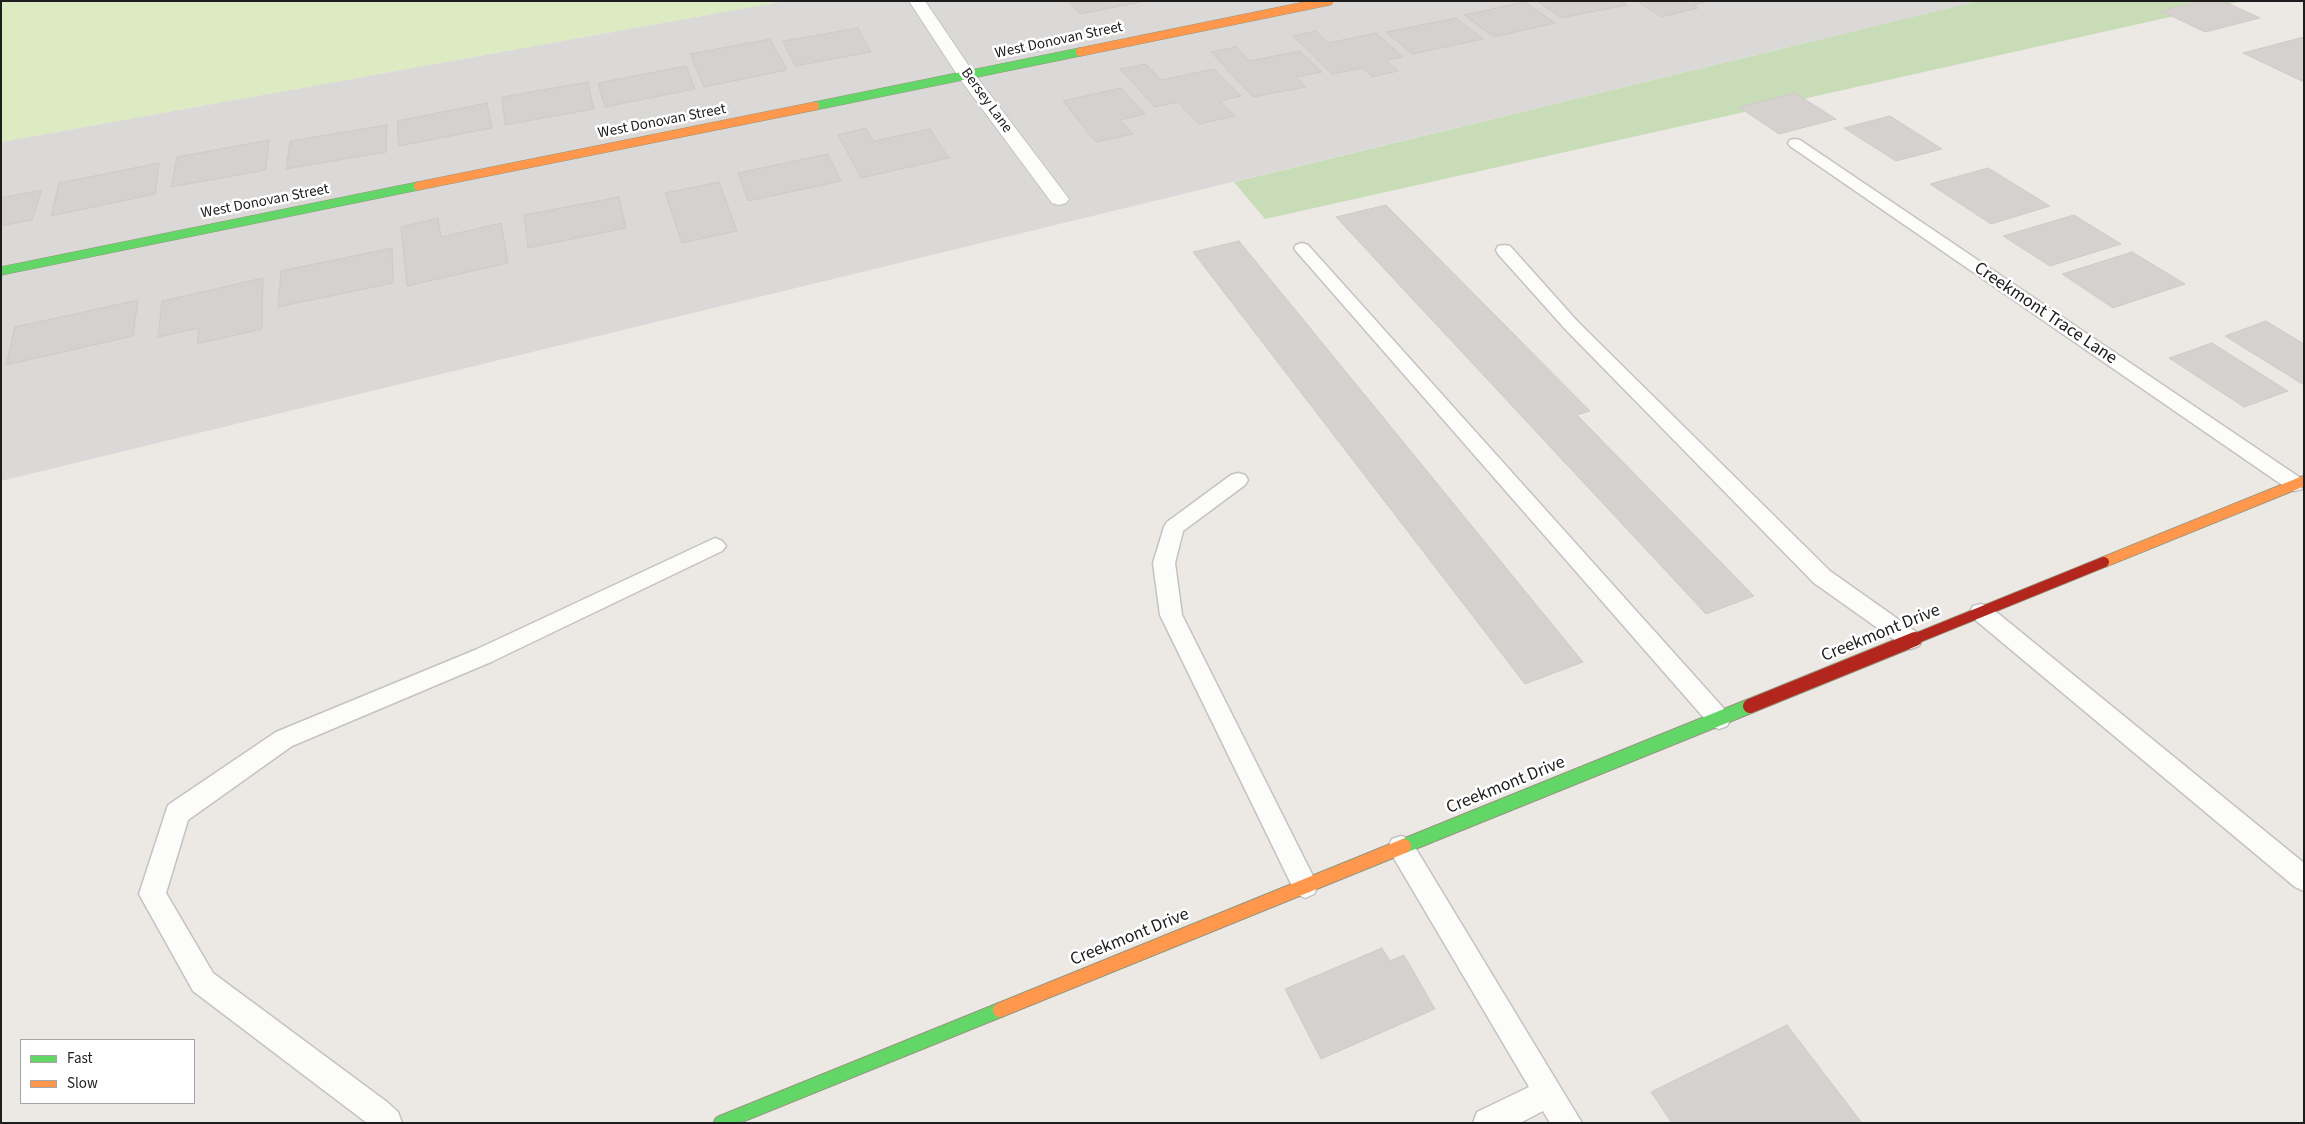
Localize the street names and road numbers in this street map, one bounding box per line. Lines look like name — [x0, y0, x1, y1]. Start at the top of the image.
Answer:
street label: West Donovan Street — [994, 19, 1124, 63]
street label: Bersey Lane — [956, 65, 1016, 137]
street label: West Donovan Street — [596, 101, 728, 143]
street label: West Donovan Street — [199, 181, 331, 223]
street label: Creekmont Trace Lane — [1969, 258, 2121, 370]
street label: Creekmont Drive — [1818, 600, 1944, 668]
street label: Creekmont Drive — [1443, 752, 1569, 820]
street label: Creekmont Drive — [1067, 904, 1193, 972]

